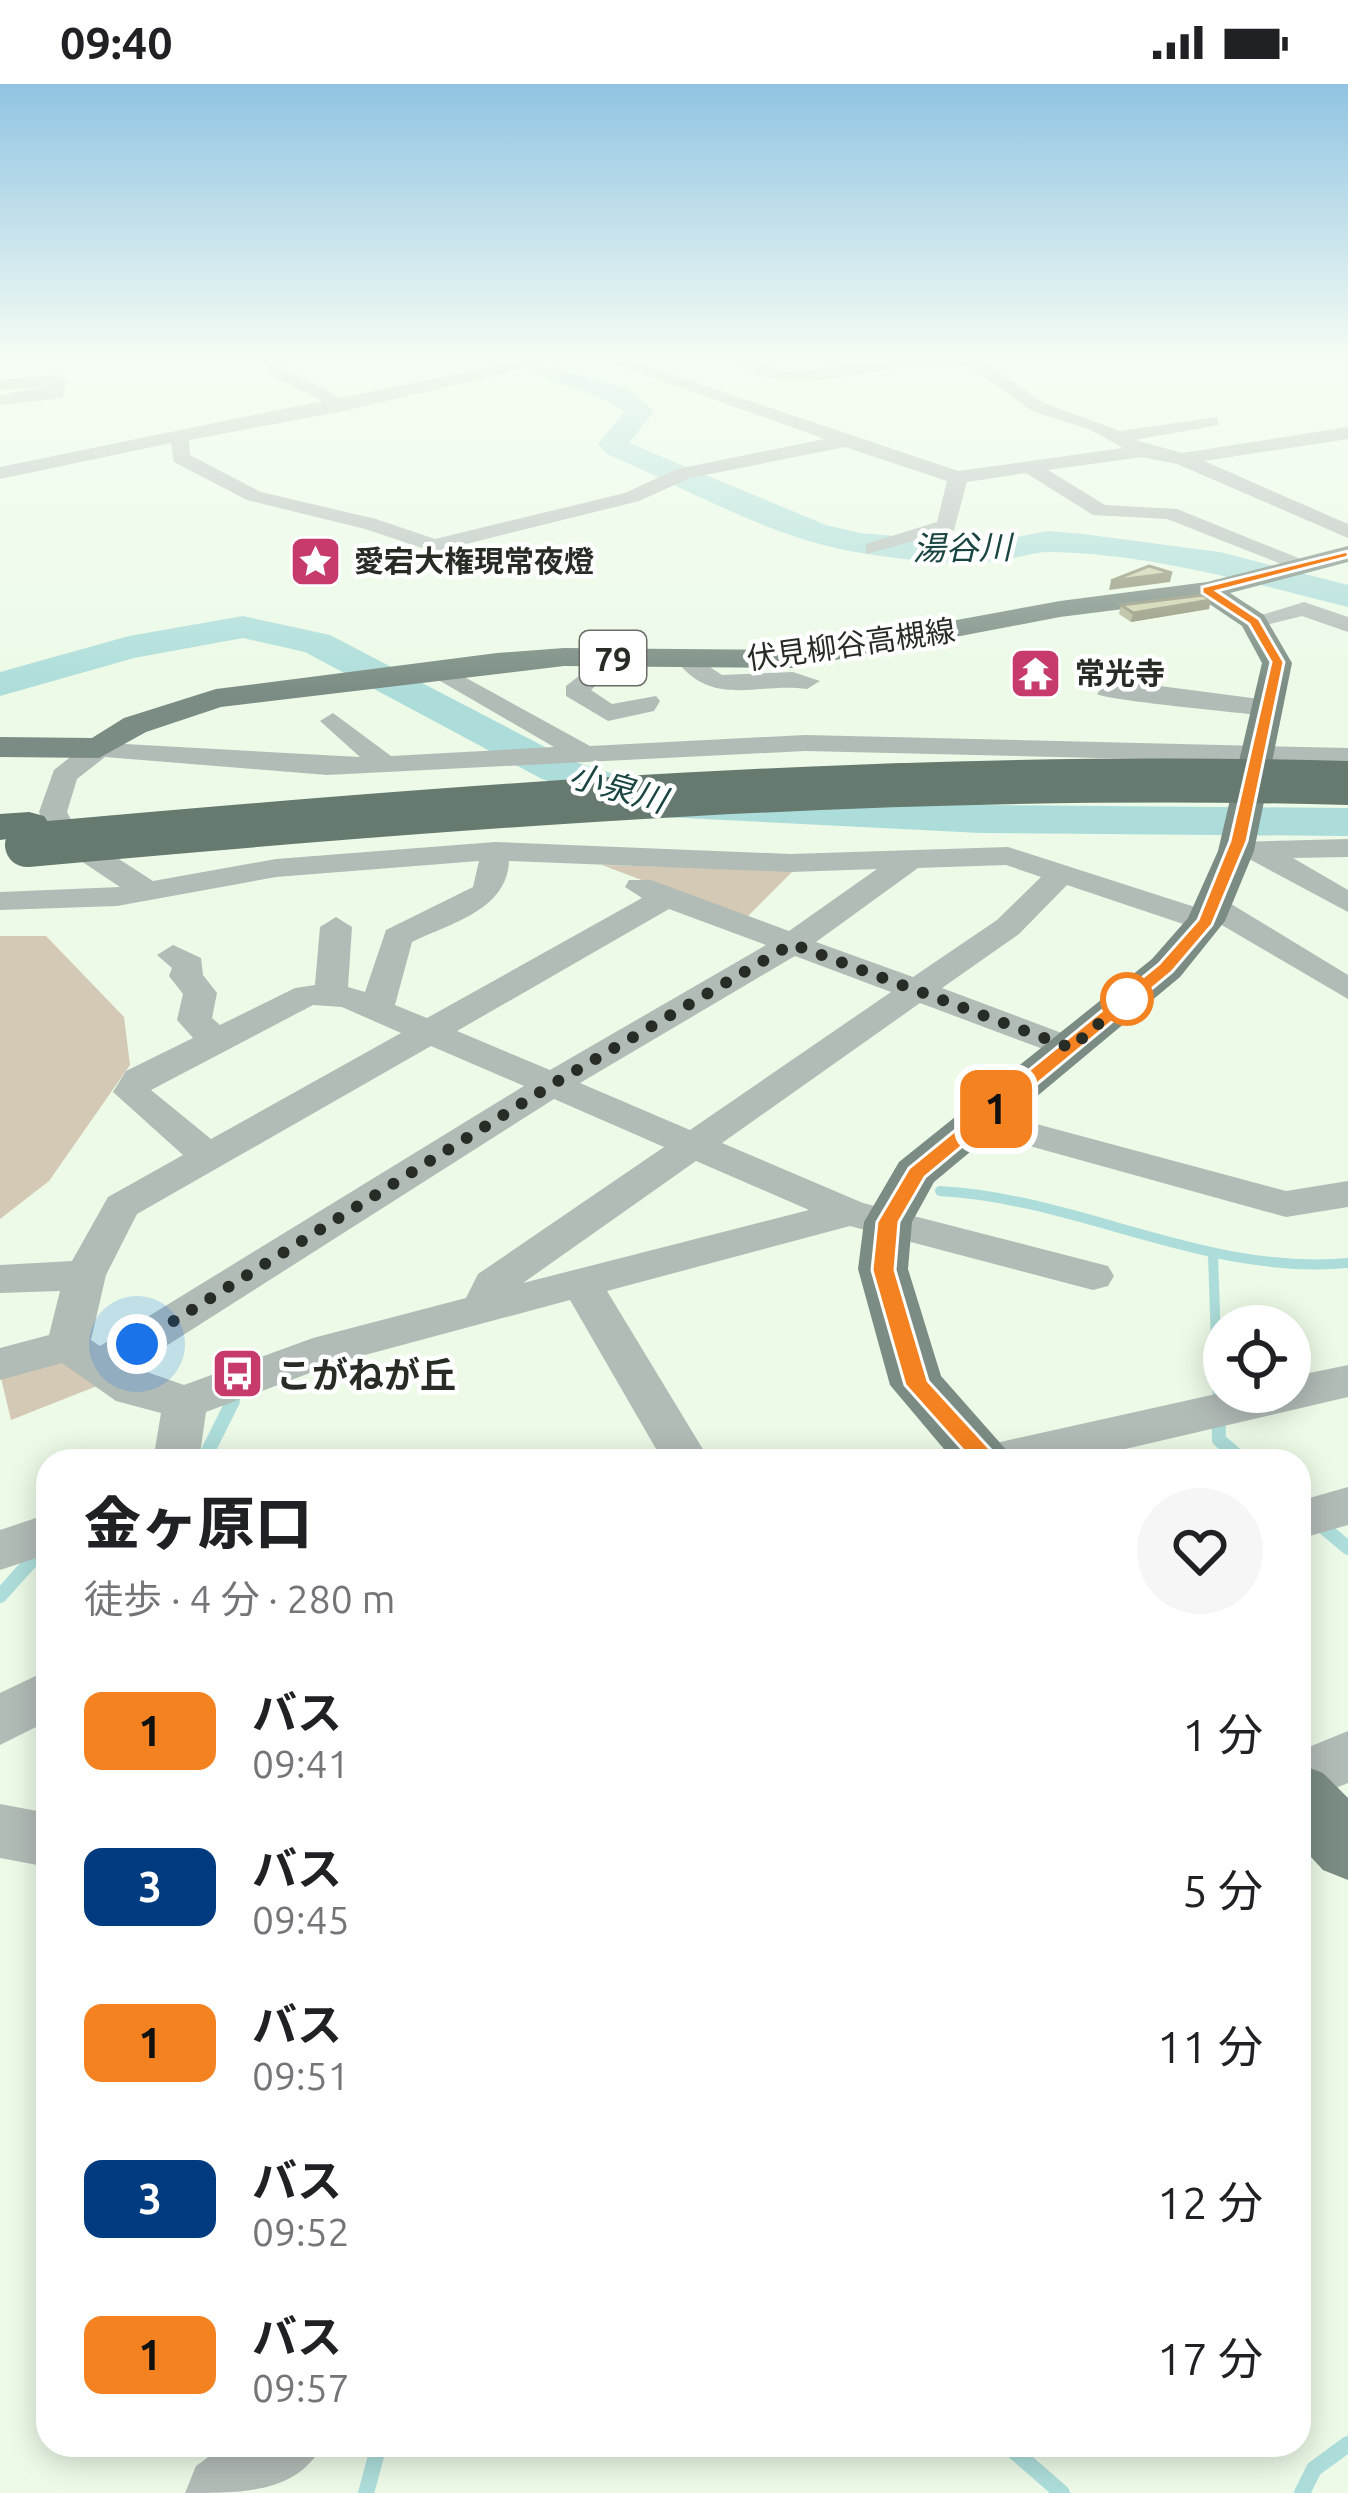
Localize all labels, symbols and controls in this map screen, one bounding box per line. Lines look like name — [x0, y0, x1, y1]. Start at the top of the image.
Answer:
text: 09:40 — [60, 17, 173, 68]
water label: 湯谷川 — [912, 528, 1015, 566]
place icon: 愛宕大権現常夜燈 — [287, 533, 343, 589]
place label: 愛宕大権現常夜燈 — [354, 544, 594, 578]
street label: 伏見柳谷高槻線 — [745, 613, 957, 675]
road number: 79 — [580, 631, 646, 685]
temple icon: 常光寺 — [1008, 645, 1064, 701]
place label: 常光寺 — [1075, 656, 1165, 690]
water label: 小泉川 — [565, 756, 674, 819]
unlabelled marker — [1102, 974, 1152, 1024]
line badge: 1 — [957, 1070, 1035, 1148]
text: 1 — [984, 1085, 1008, 1132]
map controls — [1203, 1305, 1311, 1413]
button: locate — [1203, 1305, 1311, 1413]
your location — [107, 1314, 167, 1374]
bus stop icon: こがねが丘 — [209, 1346, 265, 1402]
place label: こがねが丘 — [276, 1354, 456, 1395]
button: heart — [1137, 1488, 1263, 1614]
text: 金ヶ原口 — [84, 1491, 312, 1555]
text: 徒歩 · 4 分 · 280 m — [84, 1577, 395, 1620]
text: バス — [252, 1687, 342, 1738]
text: 1 — [138, 1707, 162, 1754]
text: 1 分 — [1182, 1709, 1263, 1760]
text: 09:41 — [252, 1742, 350, 1785]
text: バス — [252, 1843, 342, 1894]
text: 3 — [138, 1863, 162, 1910]
text: 5 分 — [1182, 1865, 1263, 1916]
text: 09:45 — [252, 1898, 350, 1941]
text: バス — [252, 1999, 342, 2050]
text: 1 — [138, 2019, 162, 2066]
text: 11 分 — [1157, 2021, 1263, 2072]
text: 09:51 — [252, 2054, 350, 2097]
text: バス — [252, 2155, 342, 2206]
text: 3 — [138, 2175, 162, 2222]
text: 12 分 — [1157, 2177, 1263, 2228]
text: 09:52 — [252, 2210, 350, 2253]
text: バス — [252, 2311, 342, 2362]
text: 1 — [138, 2331, 162, 2378]
text: 17 分 — [1157, 2333, 1263, 2384]
text: 09:57 — [252, 2366, 350, 2409]

